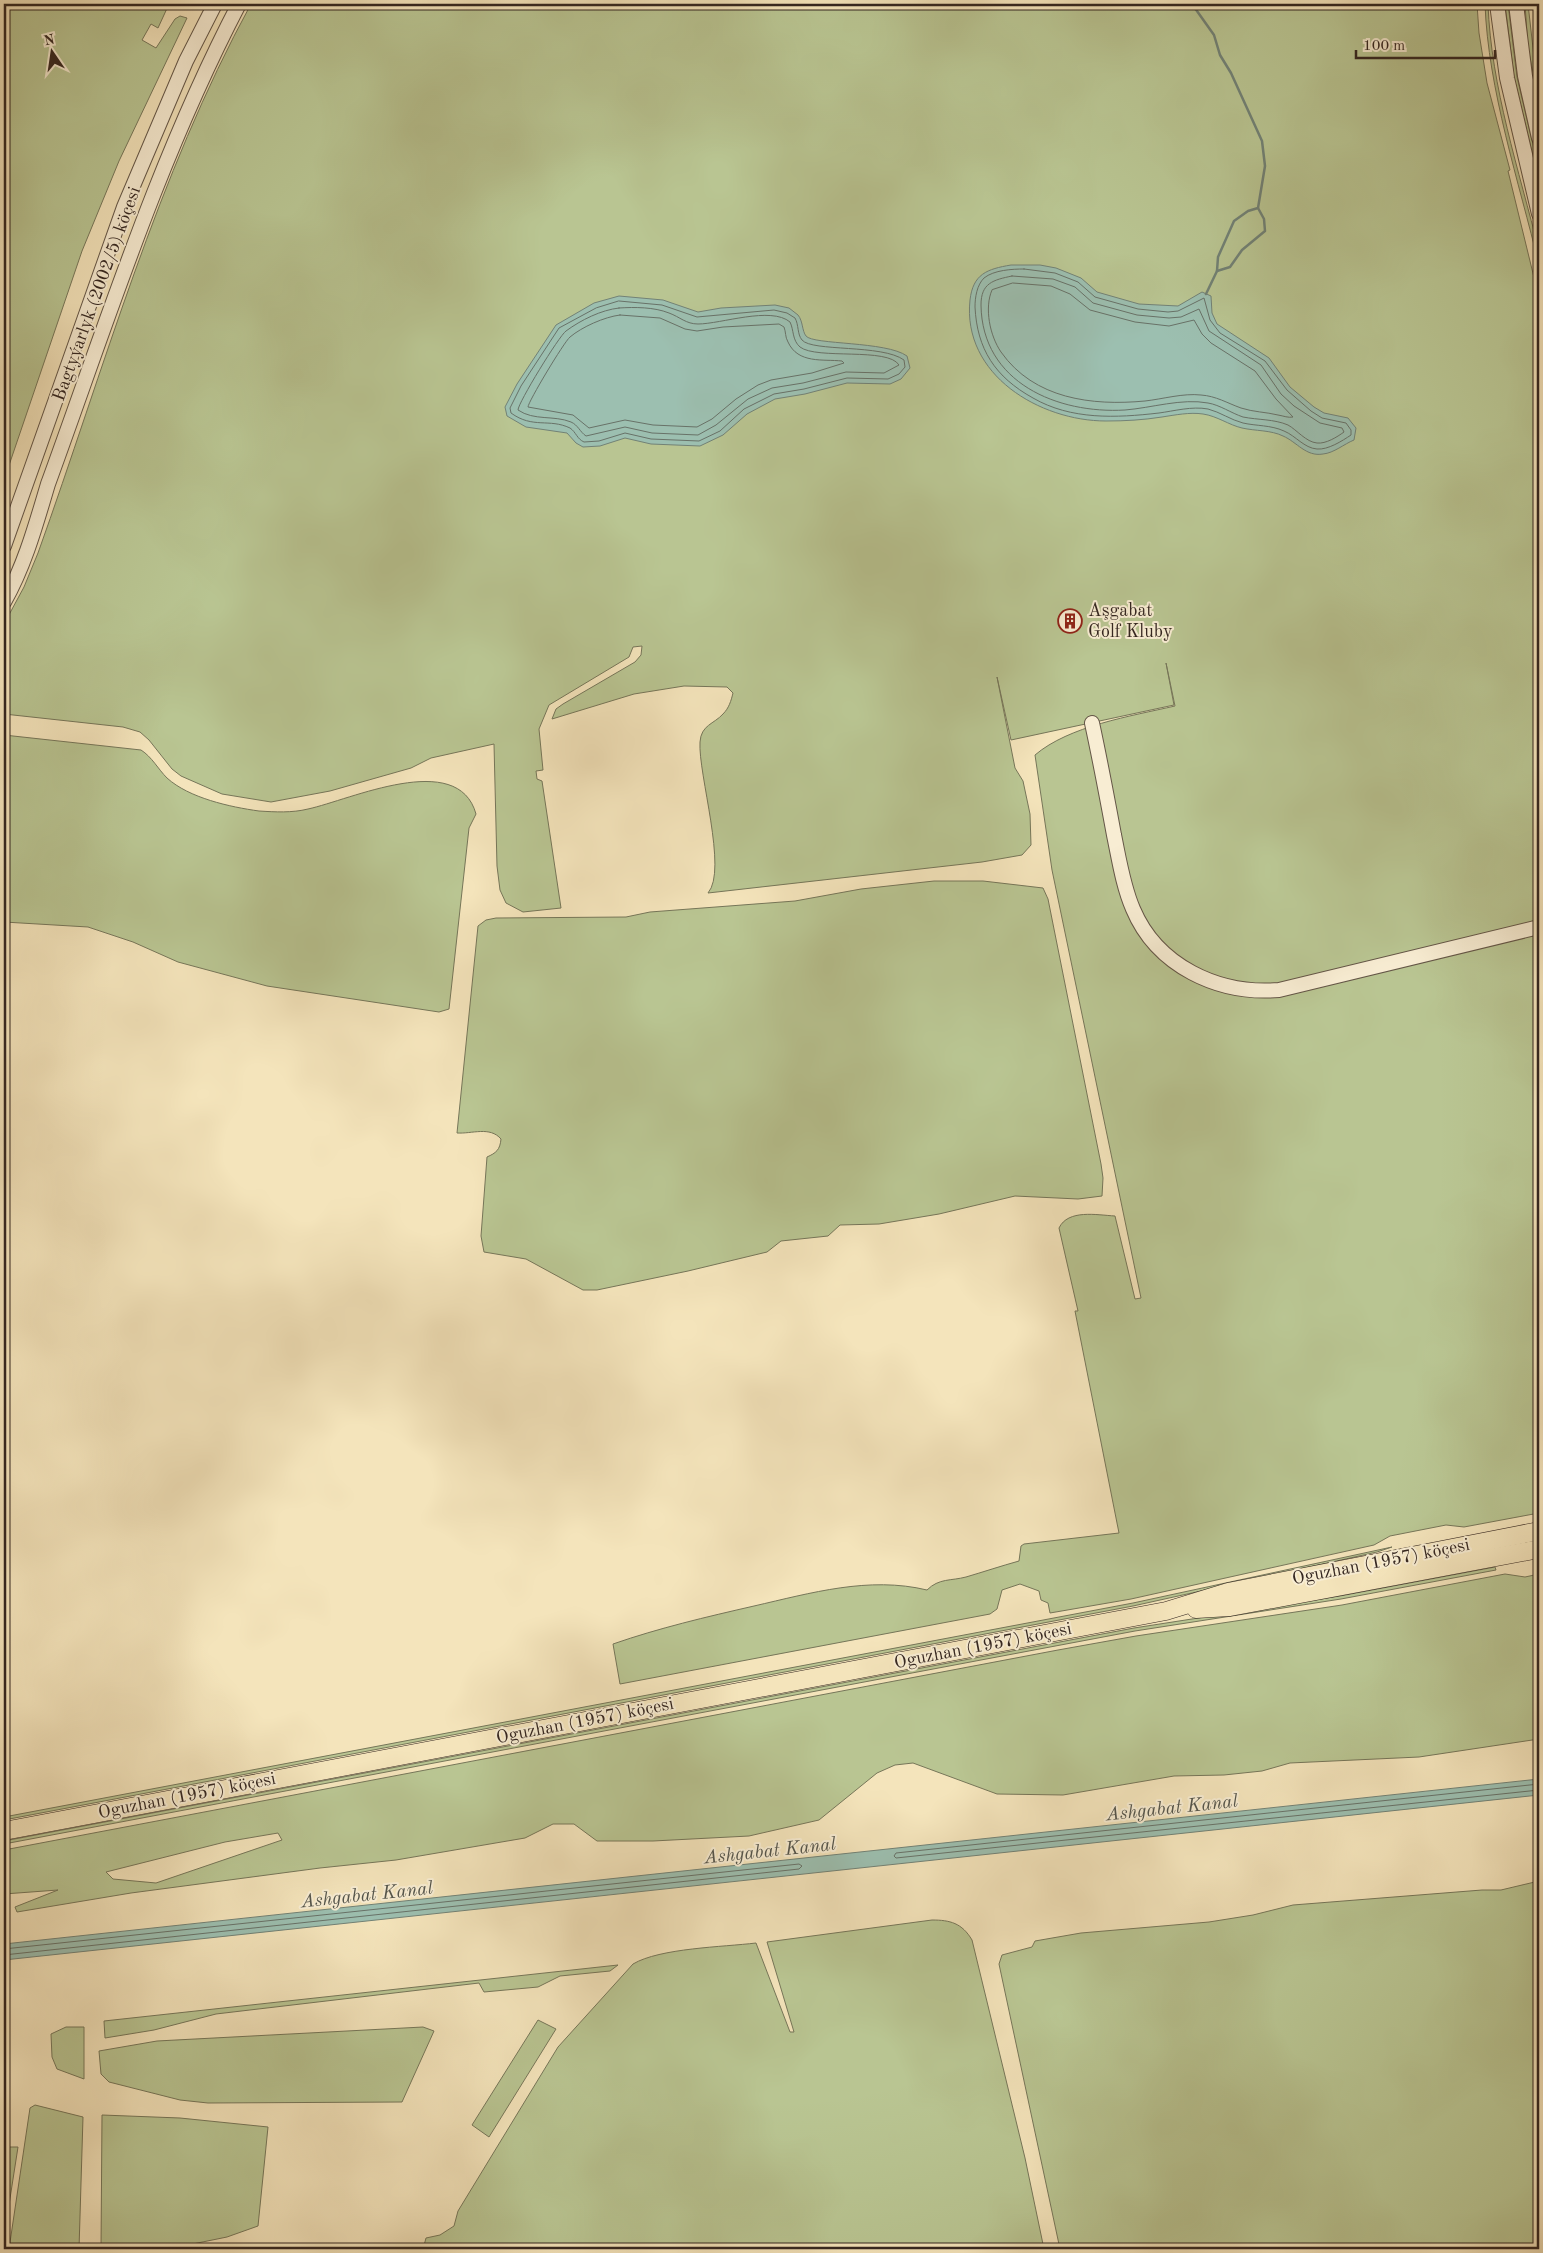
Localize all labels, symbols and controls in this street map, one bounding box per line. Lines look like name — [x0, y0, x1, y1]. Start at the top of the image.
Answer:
north arrow — [28, 28, 78, 78]
scale bar — [1356, 28, 1494, 60]
text: N — [43, 32, 56, 48]
text: 100 m — [1363, 39, 1405, 54]
street label: Bagtyýarlyk (2002/5) köçesi — [49, 184, 144, 404]
place label: Aşgabat Golf Kluby — [1088, 602, 1173, 641]
building icon: Aşgabat Golf Kluby — [1057, 608, 1083, 634]
street label: Oguzhan (1957) köçesi — [1290, 1535, 1471, 1588]
street label: Oguzhan (1957) köçesi — [892, 1619, 1073, 1672]
street label: Oguzhan (1957) köçesi — [494, 1694, 675, 1747]
street label: Oguzhan (1957) köçesi — [96, 1769, 277, 1822]
water label: Ashgabat Kanal — [1104, 1793, 1239, 1825]
water label: Ashgabat Kanal — [702, 1836, 837, 1868]
water label: Ashgabat Kanal — [299, 1880, 434, 1912]

